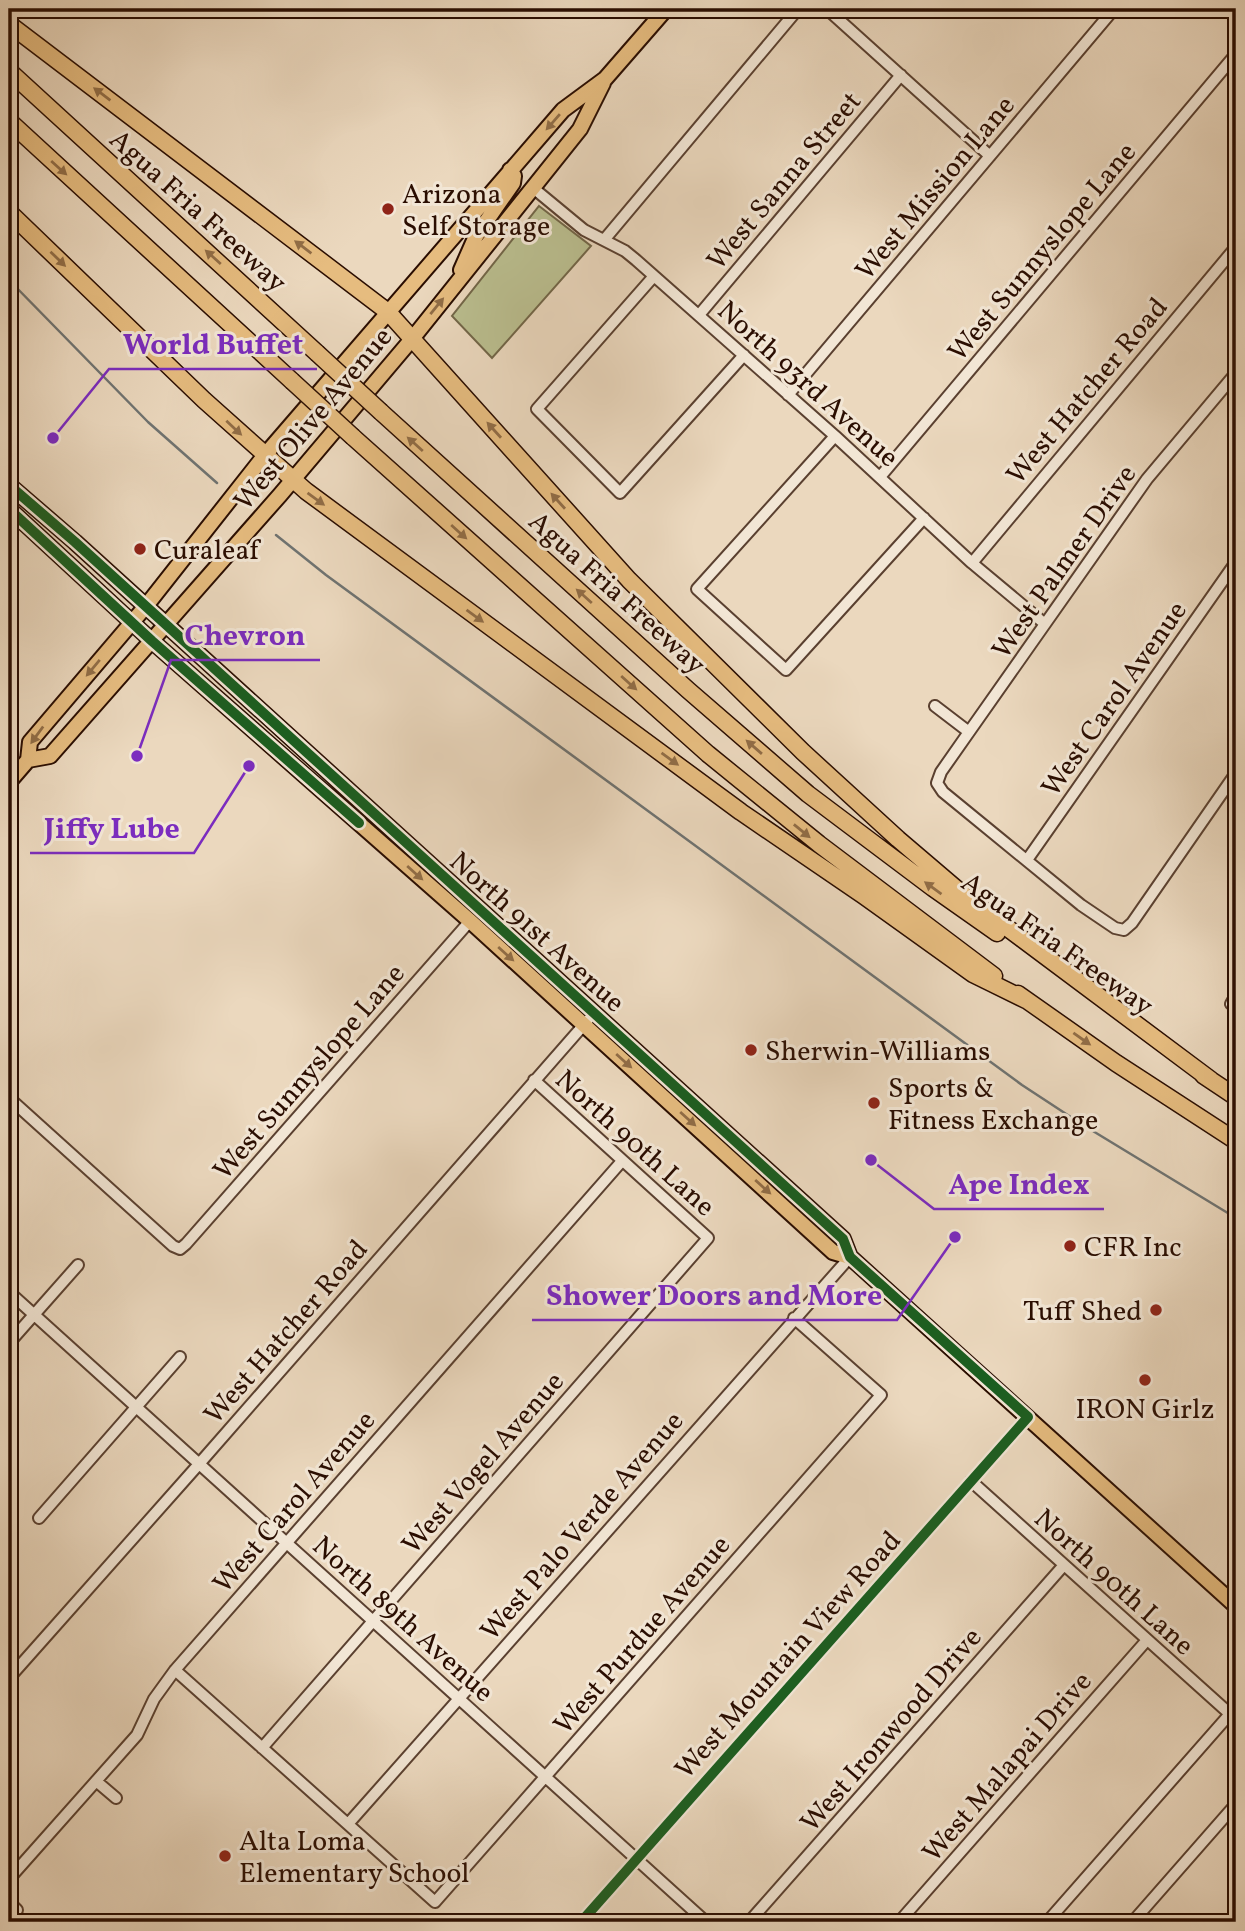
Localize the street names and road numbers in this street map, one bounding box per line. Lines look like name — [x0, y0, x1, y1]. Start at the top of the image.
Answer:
street label: West Sanna Street — [699, 84, 871, 279]
street label: West Mission Lane — [847, 88, 1025, 289]
street label: Agua Fria Freeway — [100, 122, 295, 302]
street label: West Sunnyslope Lane — [940, 135, 1146, 370]
street label: West Hatcher Road — [998, 290, 1178, 493]
street label: North 93rd Avenue — [708, 293, 907, 477]
street label: West Olive Avenue — [225, 319, 402, 520]
street label: West Palmer Drive — [983, 458, 1147, 667]
street label: Agua Fria Freeway — [519, 504, 714, 684]
street label: West Carol Avenue — [1033, 594, 1197, 805]
street label: North 91st Avenue — [440, 843, 633, 1022]
street label: Agua Fria Freeway — [953, 864, 1161, 1026]
street label: West Sunnyslope Lane — [205, 956, 415, 1189]
street label: North 90th Lane — [546, 1061, 723, 1226]
street label: West Hatcher Road — [196, 1232, 378, 1433]
street label: West Vogel Avenue — [394, 1364, 574, 1563]
street label: West Carol Avenue — [205, 1403, 385, 1602]
street label: West Palo Verde Avenue — [472, 1403, 694, 1650]
street label: North 90th Lane — [1025, 1500, 1202, 1665]
street label: West Mountain View Road — [667, 1523, 911, 1788]
street label: North 89th Avenue — [303, 1528, 502, 1712]
street label: West Purdue Avenue — [545, 1528, 740, 1744]
street label: West Ironwood Drive — [792, 1620, 992, 1841]
street label: West Malapai Drive — [914, 1664, 1102, 1871]

